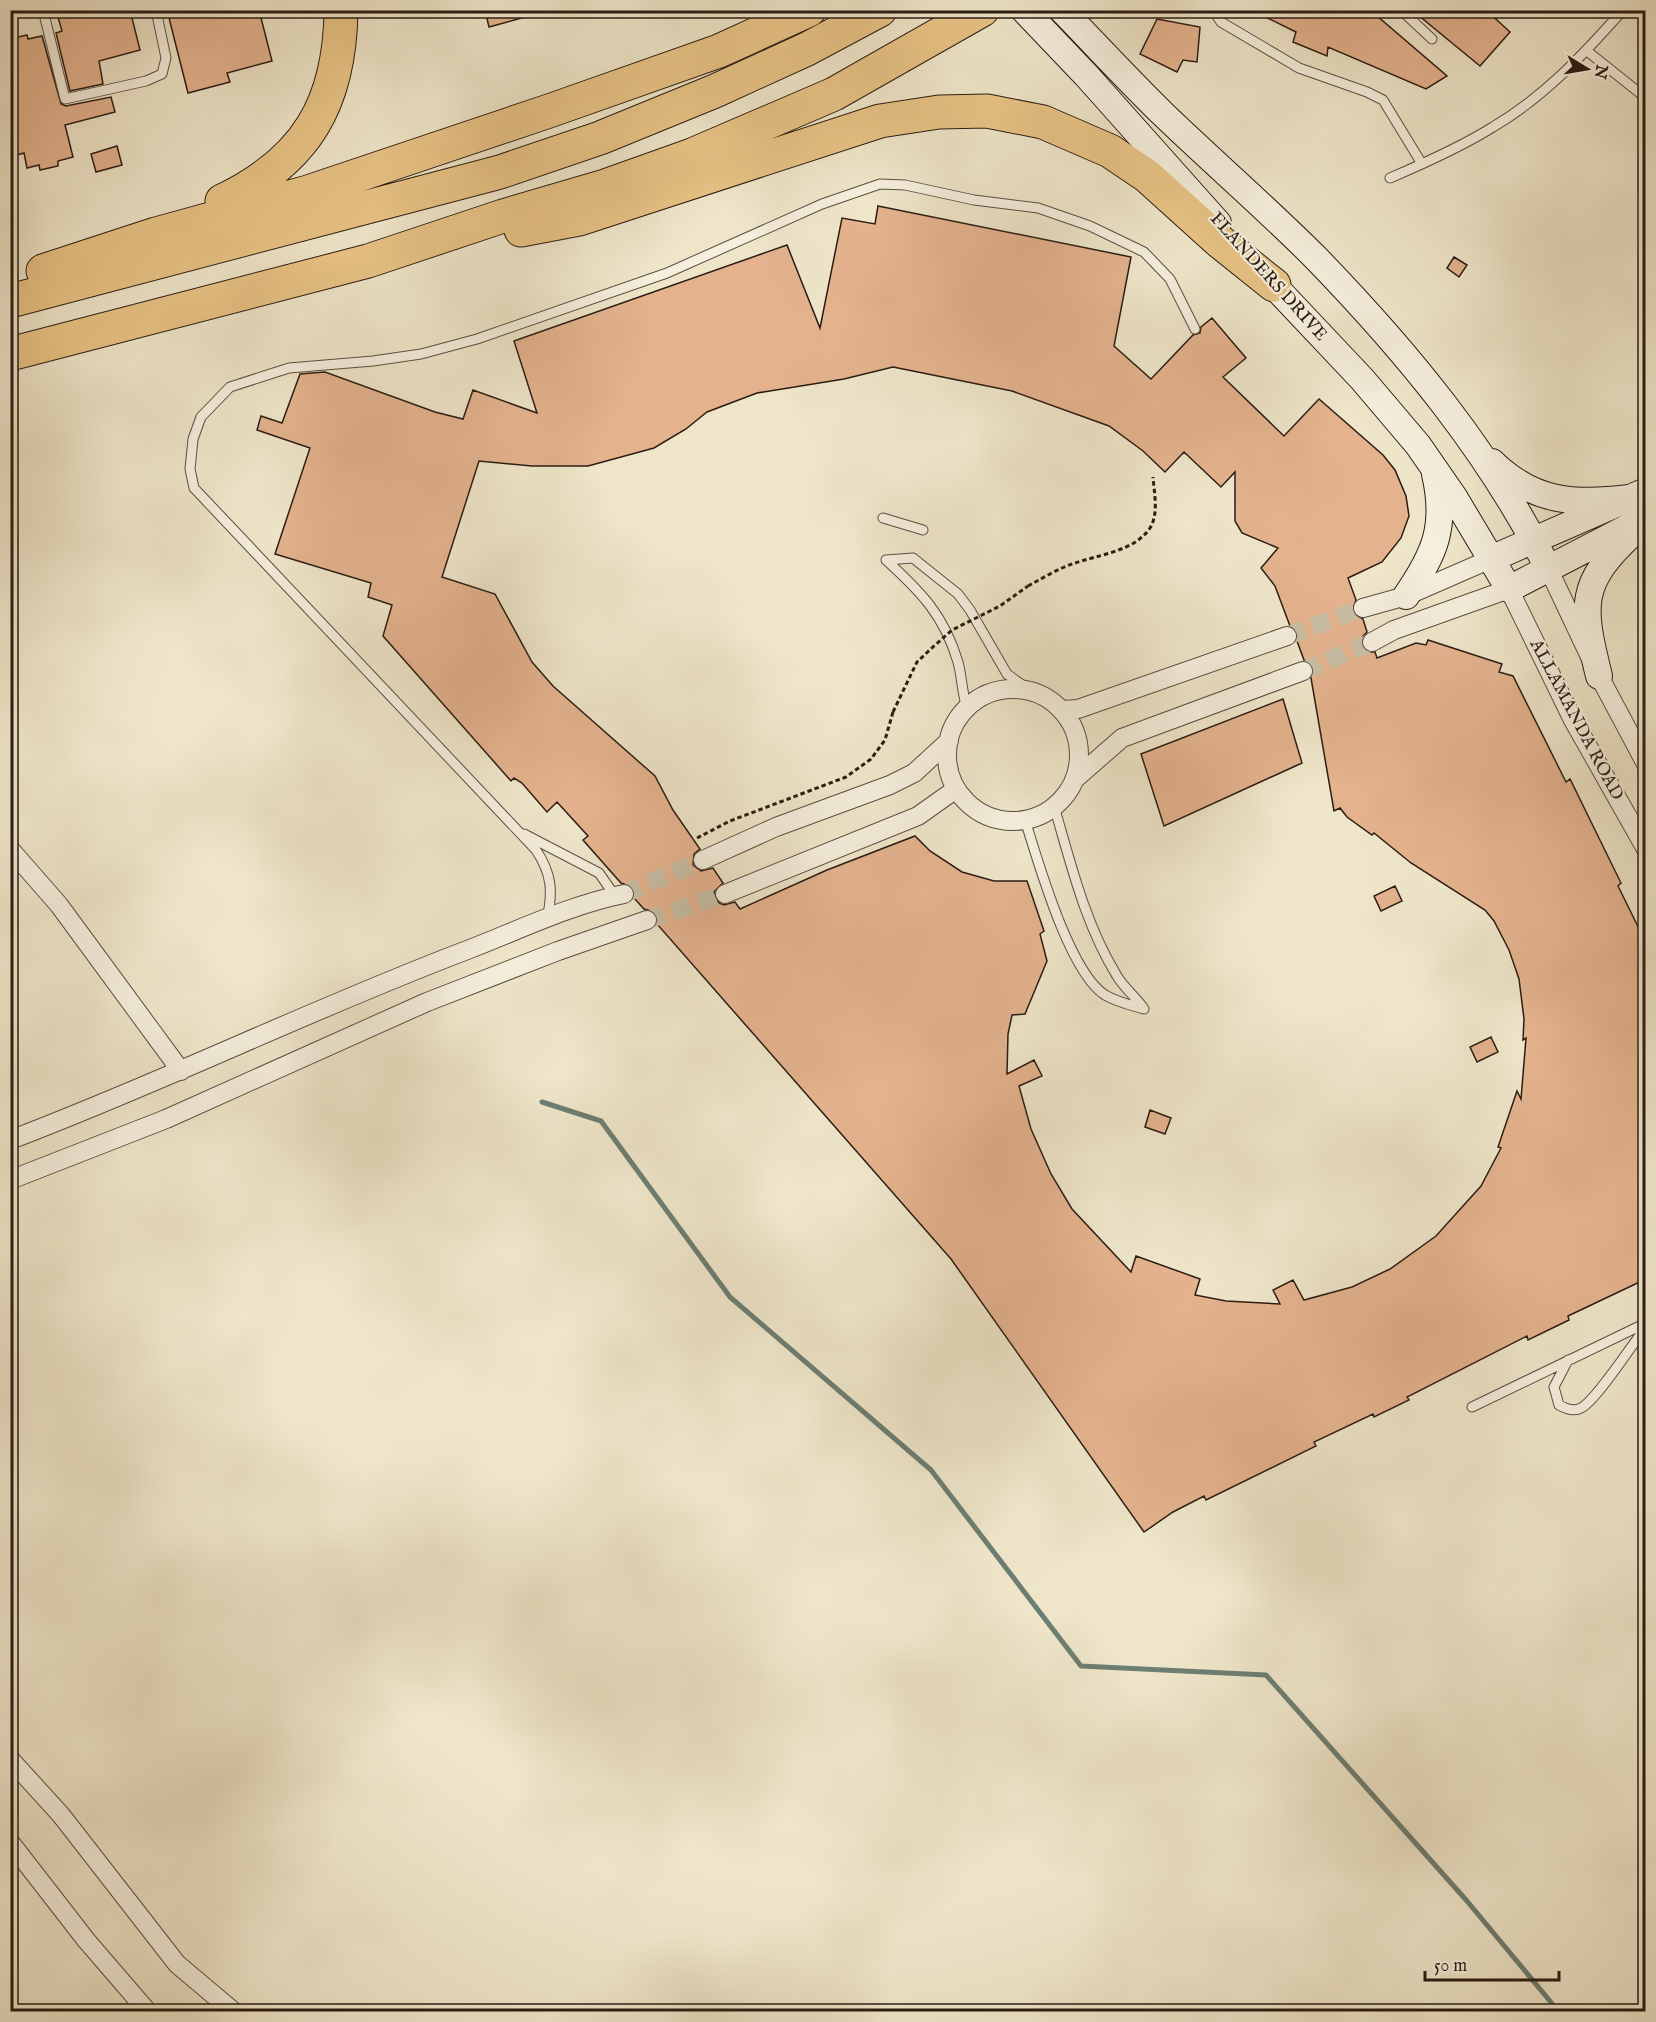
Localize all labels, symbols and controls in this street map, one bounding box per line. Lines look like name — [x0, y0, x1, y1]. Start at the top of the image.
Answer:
north arrow — [1557, 39, 1617, 99]
text: N — [1589, 62, 1611, 80]
street label: FLANDERS DRIVE — [1204, 208, 1332, 346]
street label: ALLAMANDA ROAD — [1523, 635, 1628, 805]
scale bar — [1425, 1944, 1558, 1982]
text: 50 m — [1434, 1955, 1467, 1978]

